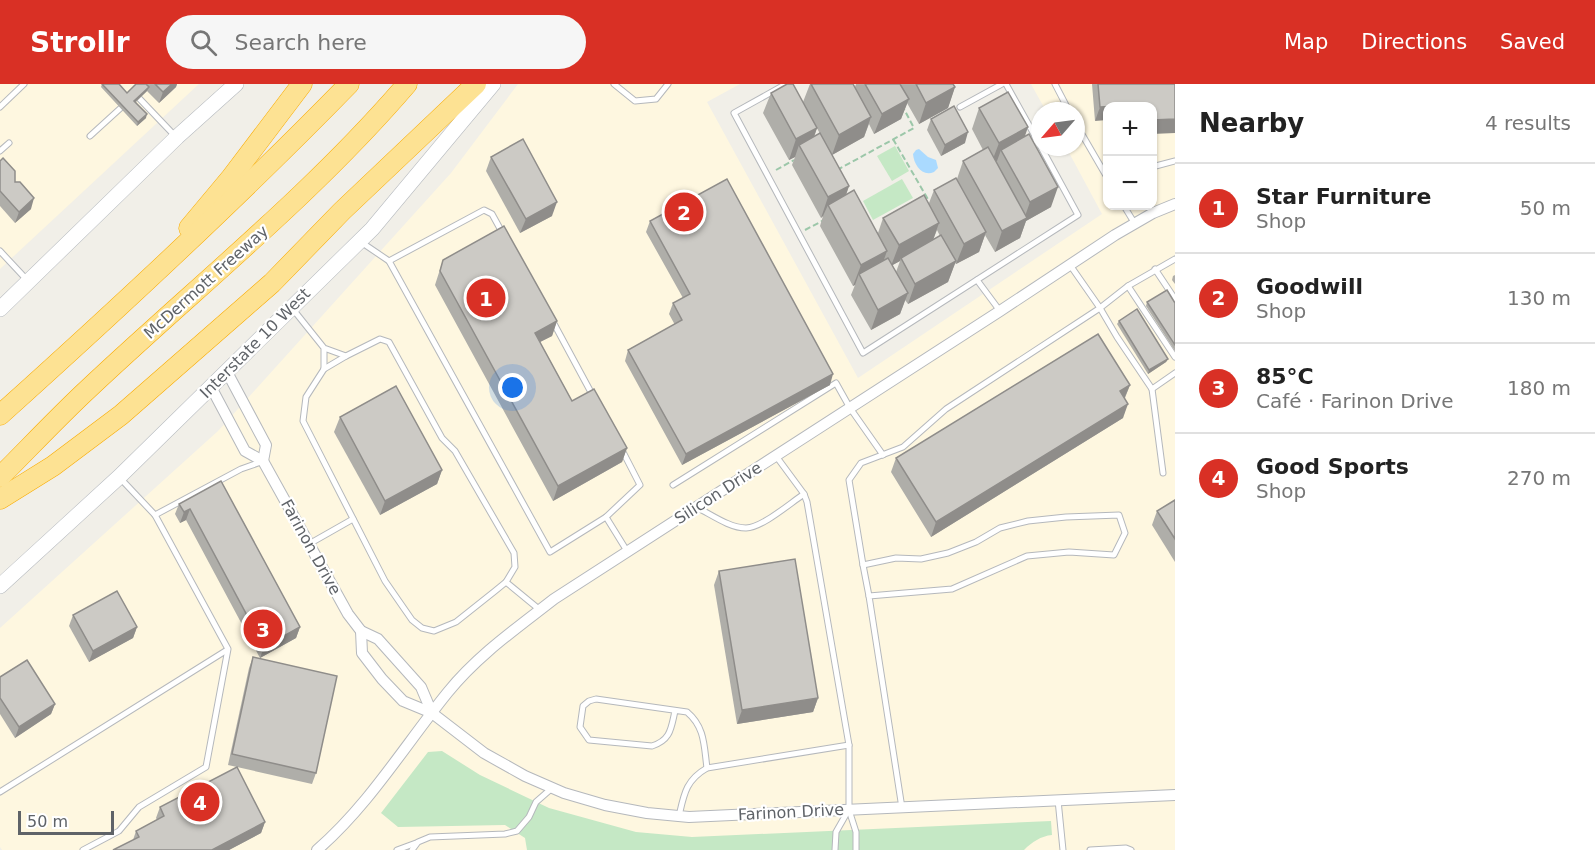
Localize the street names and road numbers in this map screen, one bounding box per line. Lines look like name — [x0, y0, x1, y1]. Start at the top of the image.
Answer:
street label: McDermott Freeway — [140, 221, 272, 343]
street label: Interstate 10 West — [196, 284, 314, 402]
street label: Silicon Drive — [671, 458, 765, 528]
street label: Farinon Drive — [277, 496, 345, 598]
street label: Farinon Drive — [737, 800, 845, 824]

